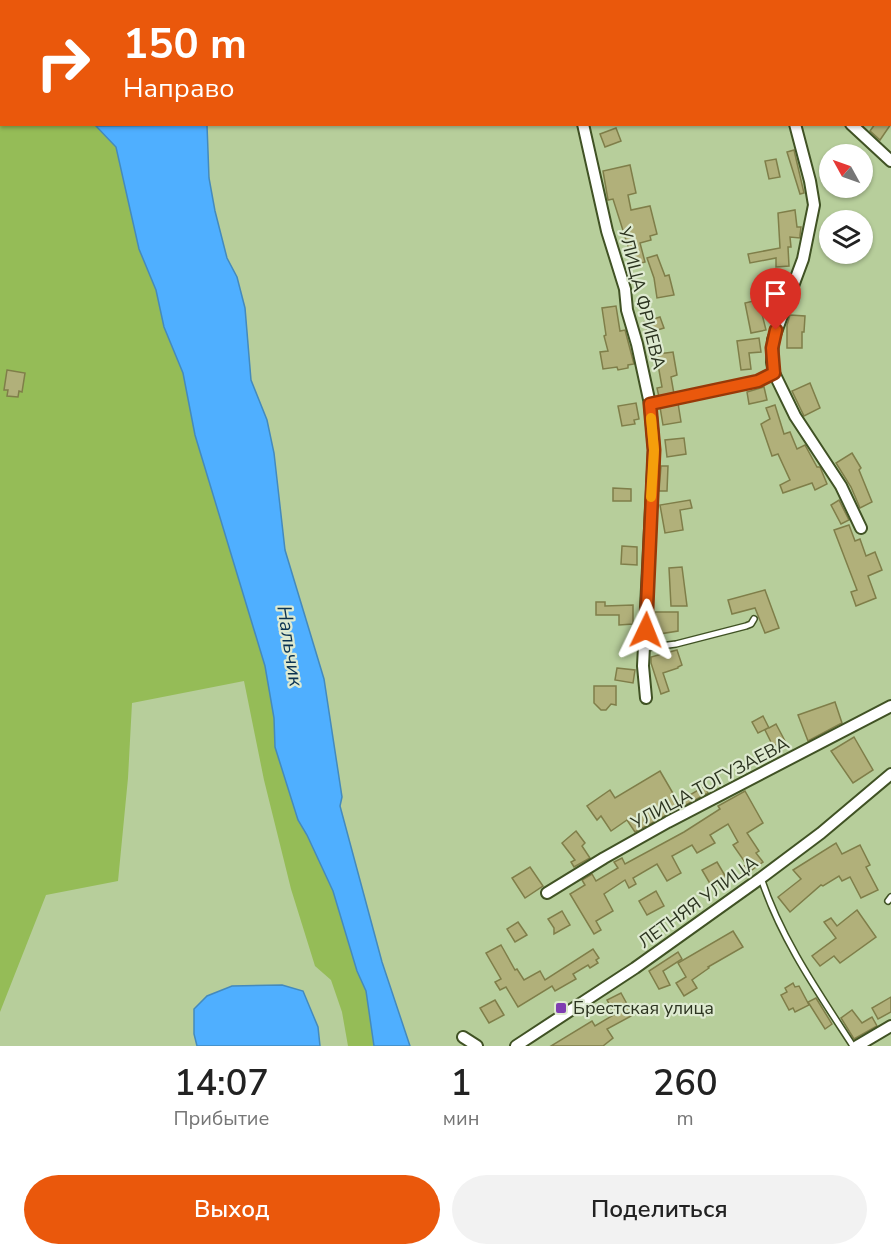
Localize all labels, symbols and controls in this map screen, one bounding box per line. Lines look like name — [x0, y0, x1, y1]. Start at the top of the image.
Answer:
text: 150 m — [123, 16, 247, 73]
icon: right — [24, 24, 102, 102]
text: Направо — [123, 70, 234, 107]
north arrow — [819, 144, 873, 198]
map controls — [819, 144, 873, 264]
button: layers — [819, 210, 873, 264]
street label: УЛИЦА ФРИЕВА — [612, 223, 671, 372]
pin — [750, 268, 801, 330]
icon: arrive — [759, 277, 792, 310]
position arrow — [614, 598, 678, 662]
water label: Нальчик — [270, 604, 310, 689]
street label: УЛИЦА ТОГУЗАЕВА — [626, 731, 793, 835]
street label: ЛЕТНЯЯ УЛИЦА — [633, 850, 763, 954]
place label: Брестская улица — [573, 996, 714, 1020]
marker: Брестская улица — [554, 1001, 568, 1015]
text: 14:07 — [174, 1059, 269, 1108]
text: 1 — [450, 1059, 472, 1108]
text: 260 — [653, 1059, 718, 1108]
text: Прибытие — [173, 1105, 269, 1132]
text: мин — [443, 1105, 479, 1132]
text: m — [677, 1105, 694, 1132]
button: Выход — [24, 1175, 440, 1244]
button: Поделиться — [452, 1175, 867, 1244]

